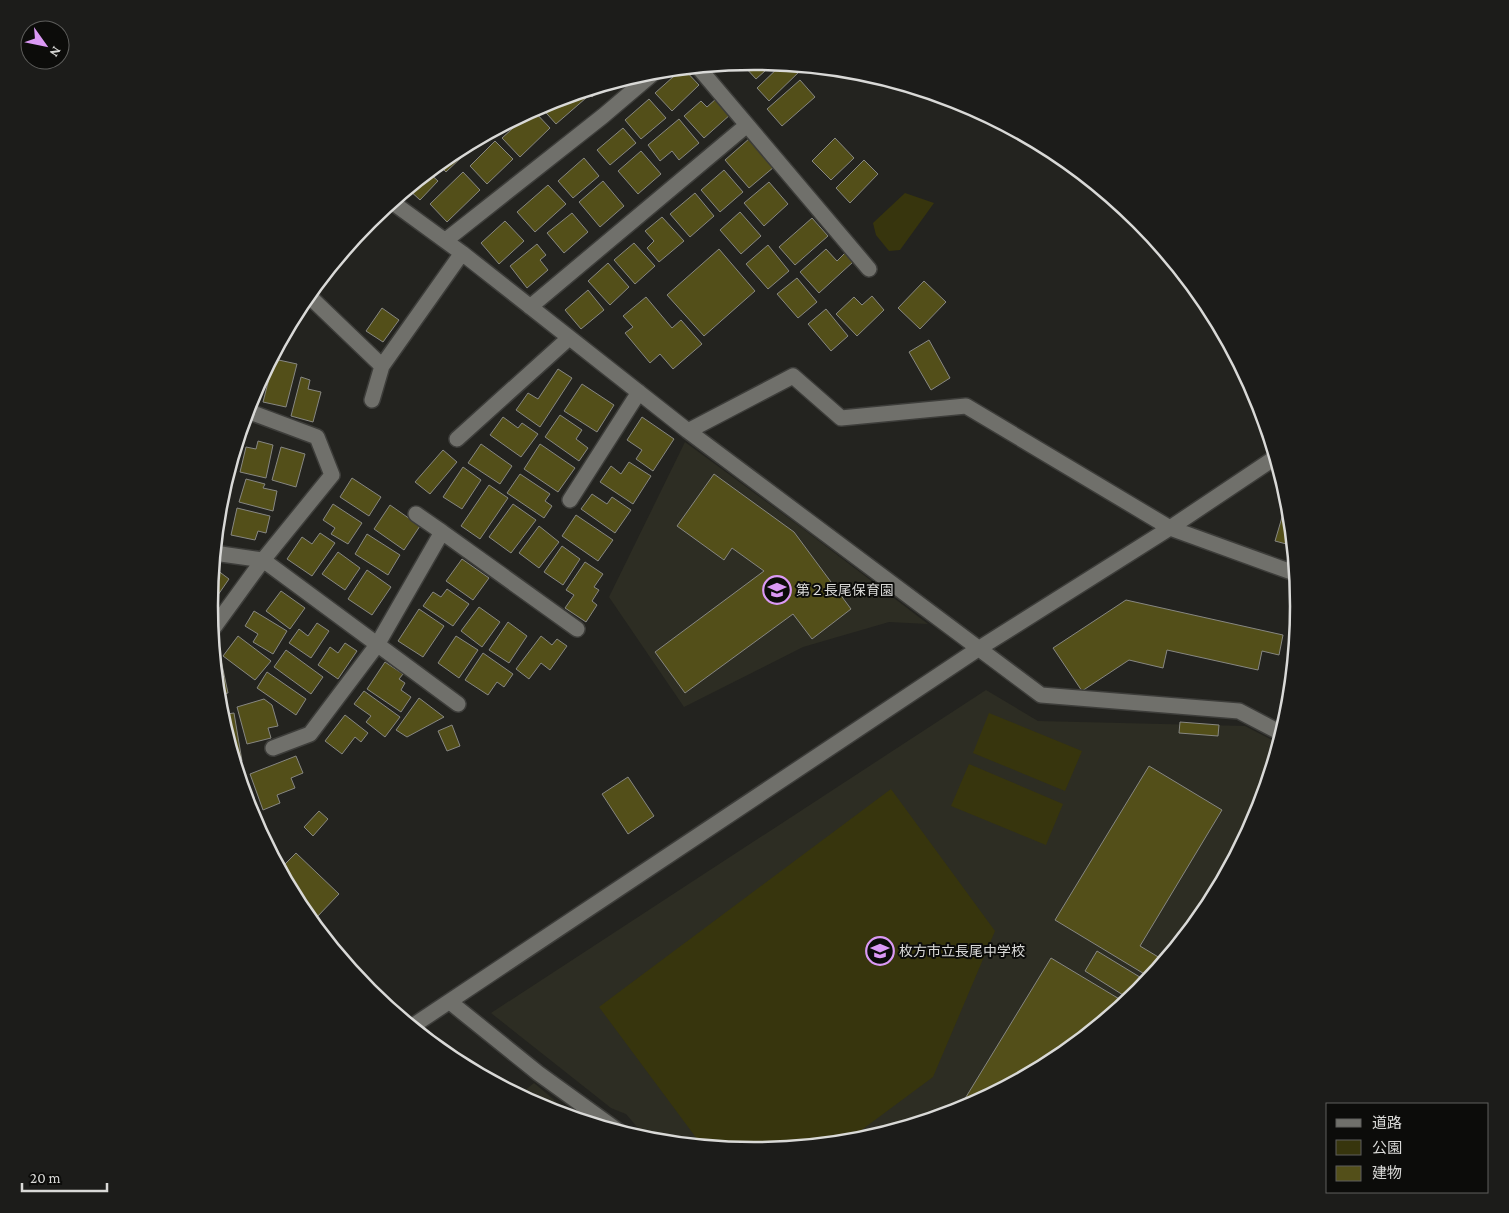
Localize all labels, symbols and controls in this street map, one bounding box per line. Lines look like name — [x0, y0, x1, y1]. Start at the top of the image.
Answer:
north arrow — [20, 20, 70, 70]
text: N — [46, 44, 65, 61]
school or university icon: 第２長尾保育園 — [762, 575, 792, 605]
place label: 第２長尾保育園 — [796, 582, 894, 598]
school or university icon: 枚方市立長尾中学校 — [865, 936, 895, 966]
place label: 枚方市立長尾中学校 — [899, 943, 1025, 959]
legend — [1326, 1103, 1489, 1193]
text: 道路 — [1372, 1115, 1402, 1131]
text: 公園 — [1372, 1140, 1402, 1156]
scale bar — [22, 1160, 108, 1192]
text: 建物 — [1372, 1165, 1402, 1181]
text: 20 m — [30, 1170, 61, 1186]

